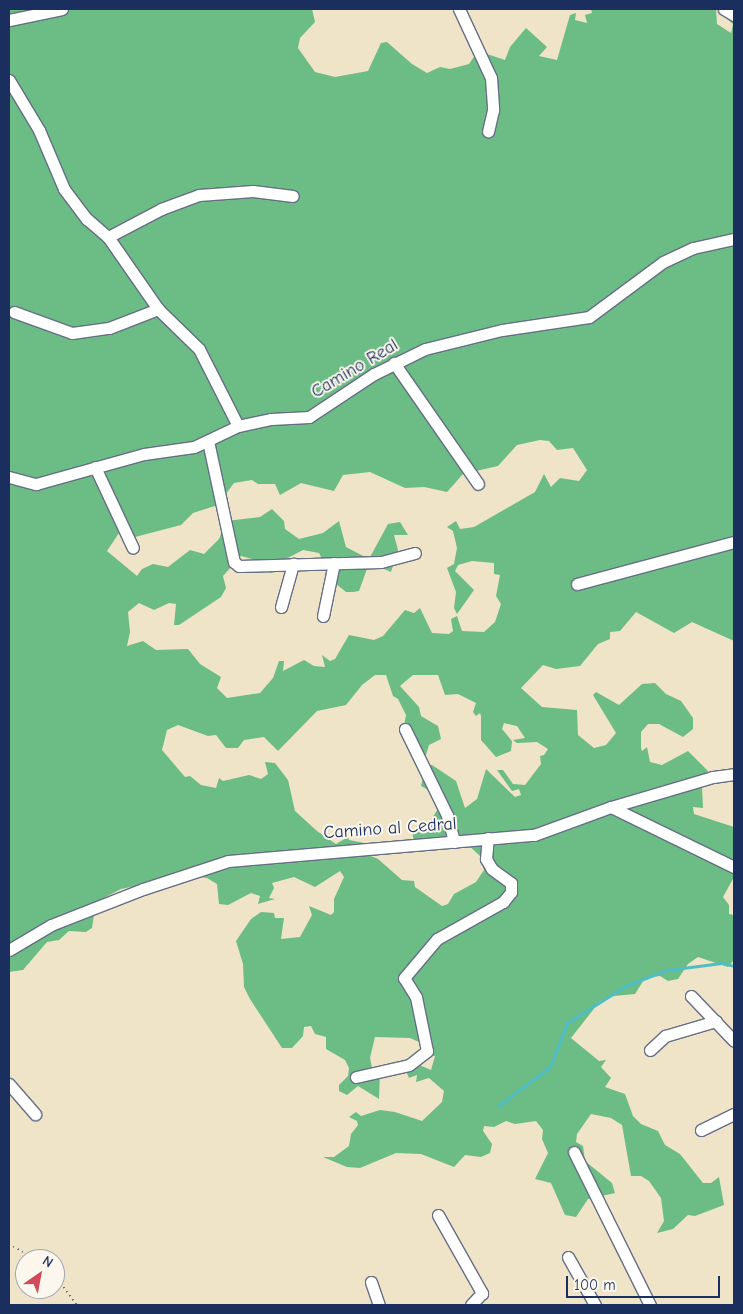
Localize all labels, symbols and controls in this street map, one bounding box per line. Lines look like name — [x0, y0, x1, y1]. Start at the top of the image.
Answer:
street label: Camino Real — [308, 335, 402, 403]
street label: Camino al Cedral — [323, 814, 457, 844]
north arrow — [15, 1249, 65, 1299]
text: N — [39, 1252, 56, 1271]
scale bar — [568, 1266, 722, 1298]
text: 100 m — [574, 1276, 616, 1294]

